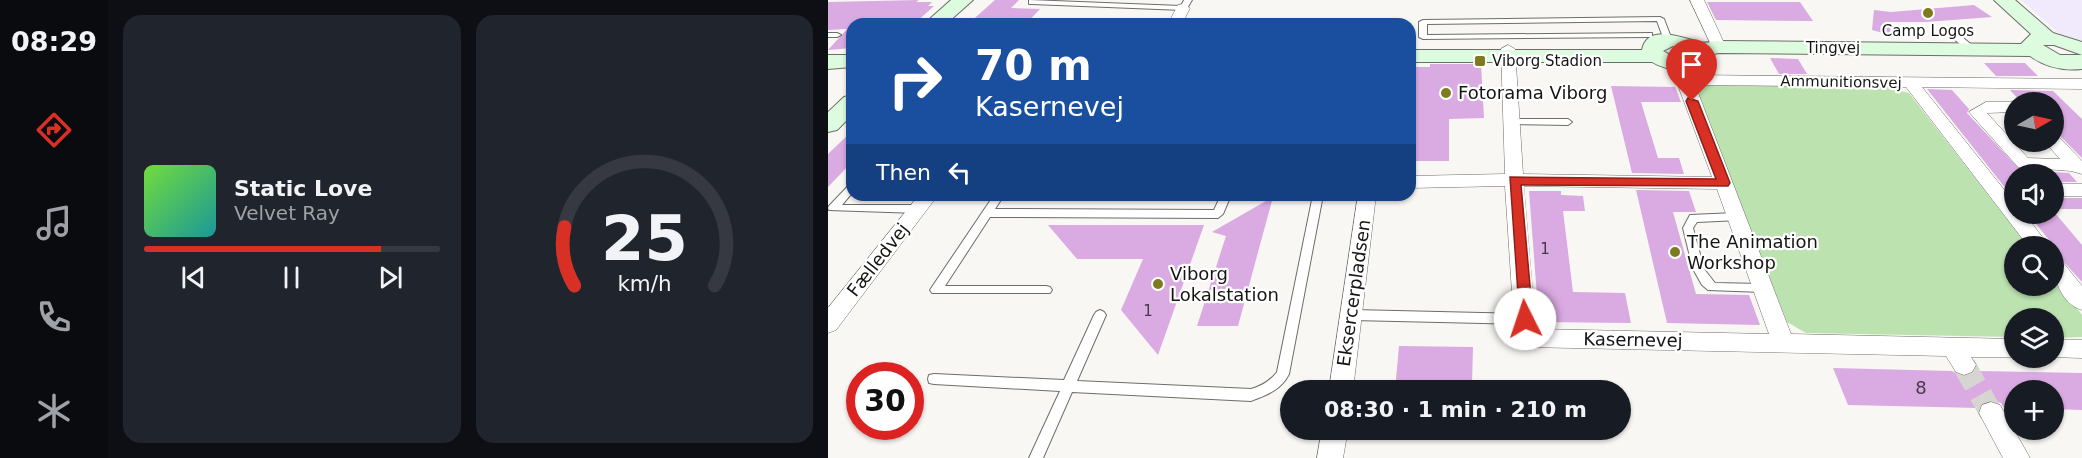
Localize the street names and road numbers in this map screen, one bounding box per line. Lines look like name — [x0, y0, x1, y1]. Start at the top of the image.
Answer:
street label: Tingvej — [1805, 39, 1860, 57]
street label: Ammunitionsvej — [1780, 72, 1902, 92]
street label: Eksercerpladsen — [1333, 218, 1374, 368]
street label: Fælledvej — [842, 219, 913, 301]
street label: Kasernevej — [1583, 328, 1683, 351]

